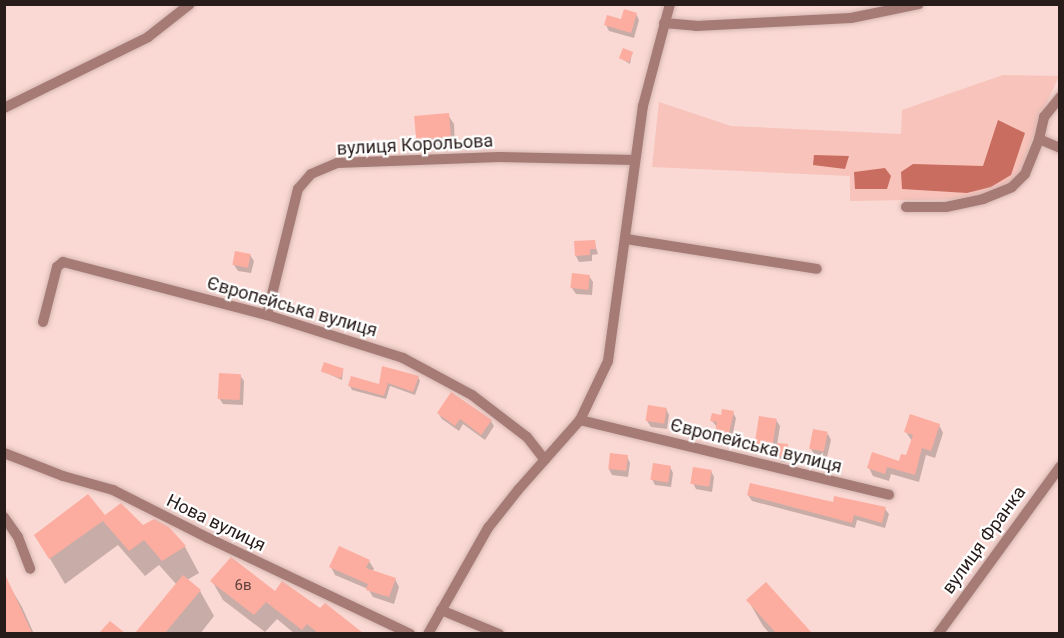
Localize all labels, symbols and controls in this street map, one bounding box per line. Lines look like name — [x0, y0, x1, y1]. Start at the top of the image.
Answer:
street label: вулиця Корольова — [336, 130, 494, 160]
street label: Європейська вулиця — [204, 272, 380, 342]
street label: Європейська вулиця — [668, 414, 844, 478]
street label: вулиця Франка — [938, 482, 1030, 598]
street label: Нова вулиця — [163, 490, 269, 556]
house number: 6в — [234, 577, 252, 595]

